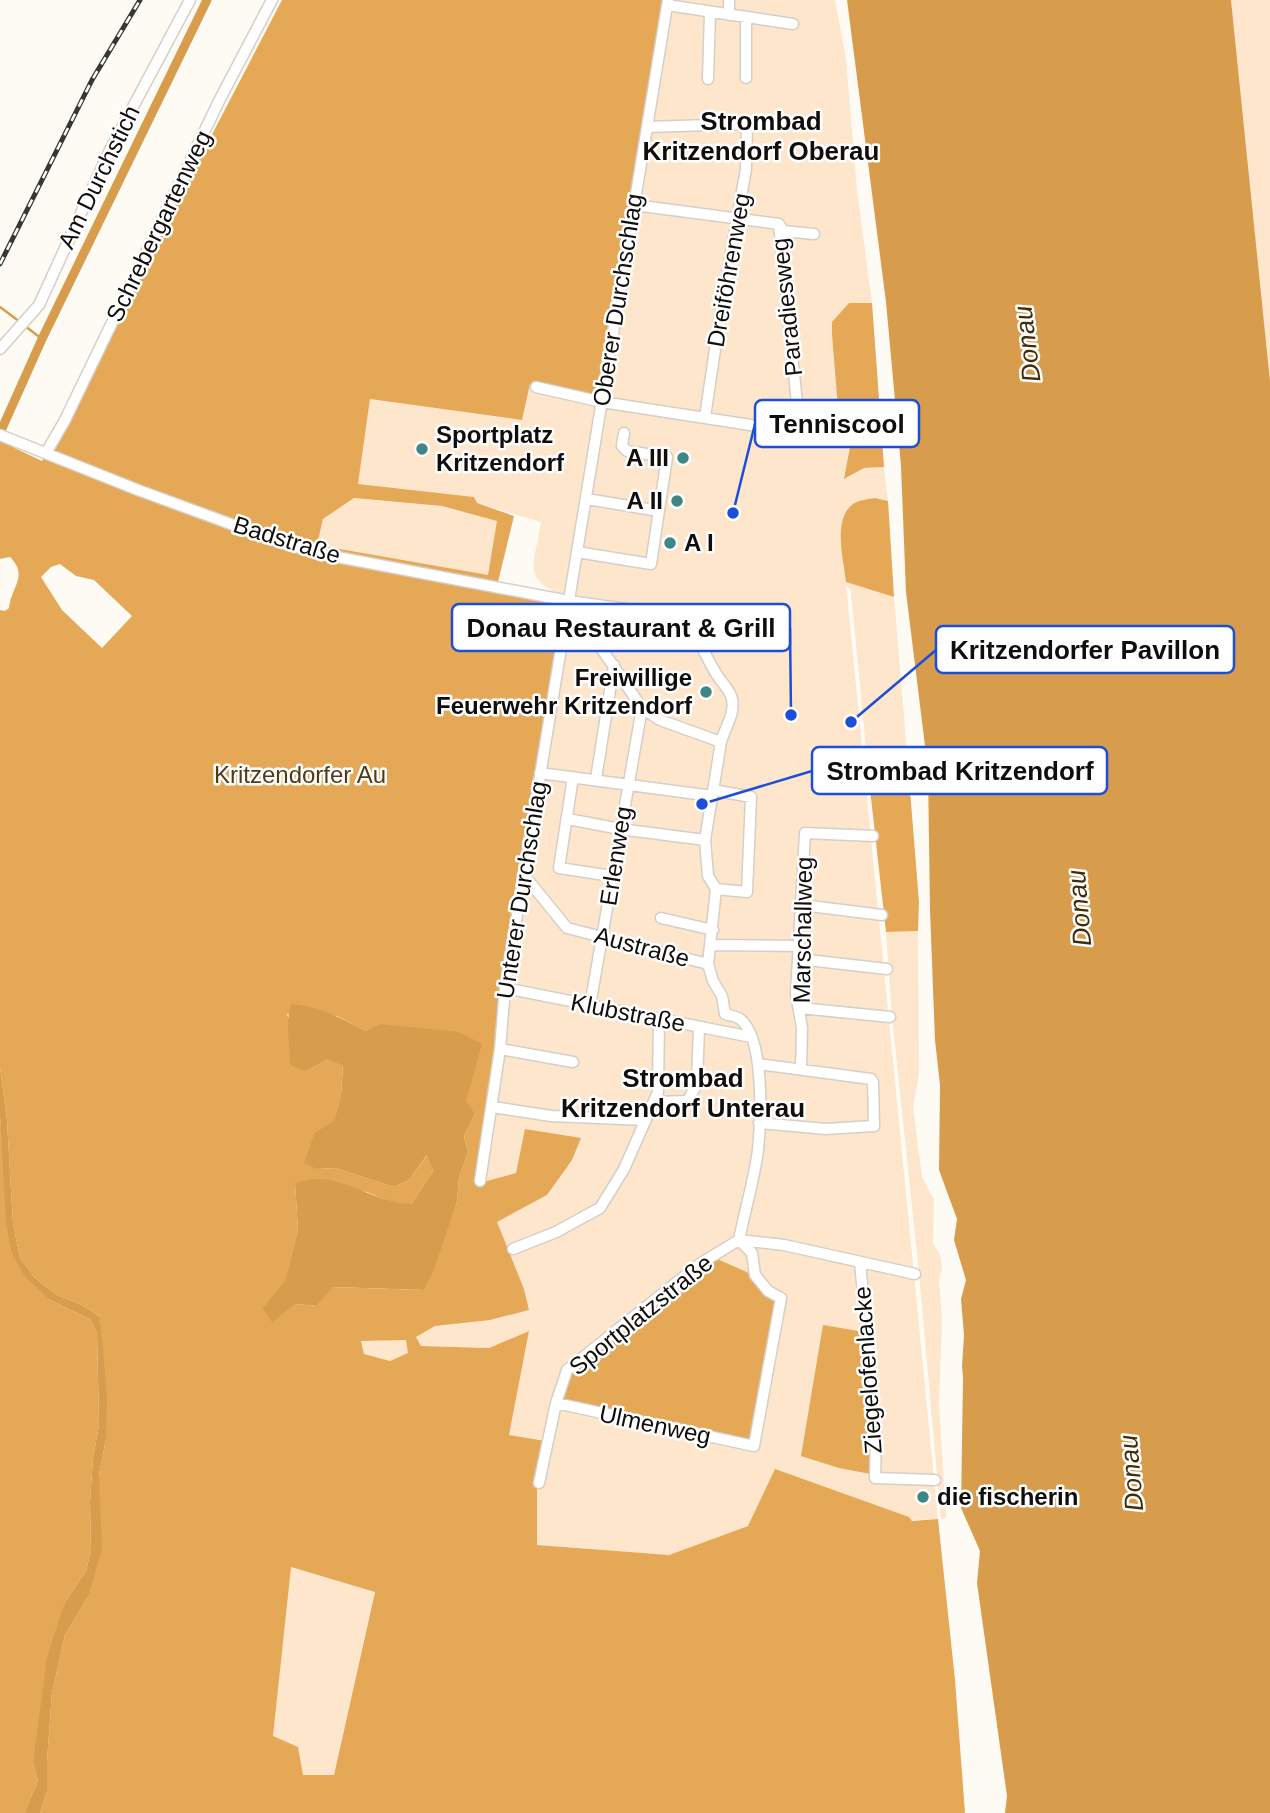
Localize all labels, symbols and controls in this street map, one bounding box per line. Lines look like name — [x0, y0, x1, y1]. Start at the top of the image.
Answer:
street label: Am Durchstich — [52, 101, 145, 253]
district label: Strombad Kritzendorf Oberau — [643, 106, 879, 166]
street label: Schrebergartenweg — [101, 126, 217, 326]
street label: Dreiföhrenweg — [702, 191, 755, 349]
street label: Oberer Durchschlag — [587, 192, 648, 408]
street label: Paradiesweg — [766, 237, 807, 377]
water label: Donau — [1007, 304, 1047, 384]
callout: Tenniscool — [755, 400, 919, 447]
text: Tenniscool — [769, 409, 905, 439]
place label: Sportplatz Kritzendorf — [436, 421, 565, 476]
marker: Sportplatz Kritzendorf — [414, 441, 430, 457]
place label: A III — [626, 444, 669, 471]
marker: A III — [675, 450, 691, 466]
place label: A II — [627, 487, 663, 514]
marker: A II — [669, 493, 685, 509]
street label: Badstraße — [230, 510, 344, 569]
place label: A I — [684, 529, 714, 556]
marker: A I — [662, 535, 678, 551]
callout: Donau Restaurant & Grill — [452, 604, 790, 651]
text: Donau Restaurant & Grill — [466, 613, 776, 643]
callout: Kritzendorfer Pavillon — [936, 626, 1234, 673]
text: Kritzendorfer Pavillon — [950, 635, 1220, 665]
place label: Freiwillige Feuerwehr Kritzendorf — [436, 664, 693, 719]
marker: Freiwillige Feuerwehr Kritzendorf — [698, 684, 714, 700]
callout: Strombad Kritzendorf — [812, 747, 1107, 794]
text: Strombad Kritzendorf — [826, 756, 1094, 786]
park label: Kritzendorfer Au — [214, 761, 386, 788]
street label: Unterer Durchschlag — [491, 779, 552, 1001]
street label: Erlenweg — [594, 804, 637, 907]
street label: Marschallweg — [788, 856, 817, 1004]
water label: Donau — [1061, 869, 1097, 947]
street label: Austraße — [592, 921, 693, 972]
street label: Klubstraße — [569, 988, 688, 1037]
district label: Strombad Kritzendorf Unterau — [561, 1063, 805, 1123]
street label: Sportplatzstraße — [564, 1249, 718, 1381]
street label: Ziegelofenlacke — [848, 1285, 887, 1455]
street label: Ulmenweg — [597, 1400, 713, 1450]
water label: Donau — [1113, 1434, 1149, 1512]
place label: die fischerin — [937, 1483, 1078, 1510]
marker: die fischerin — [915, 1489, 931, 1505]

